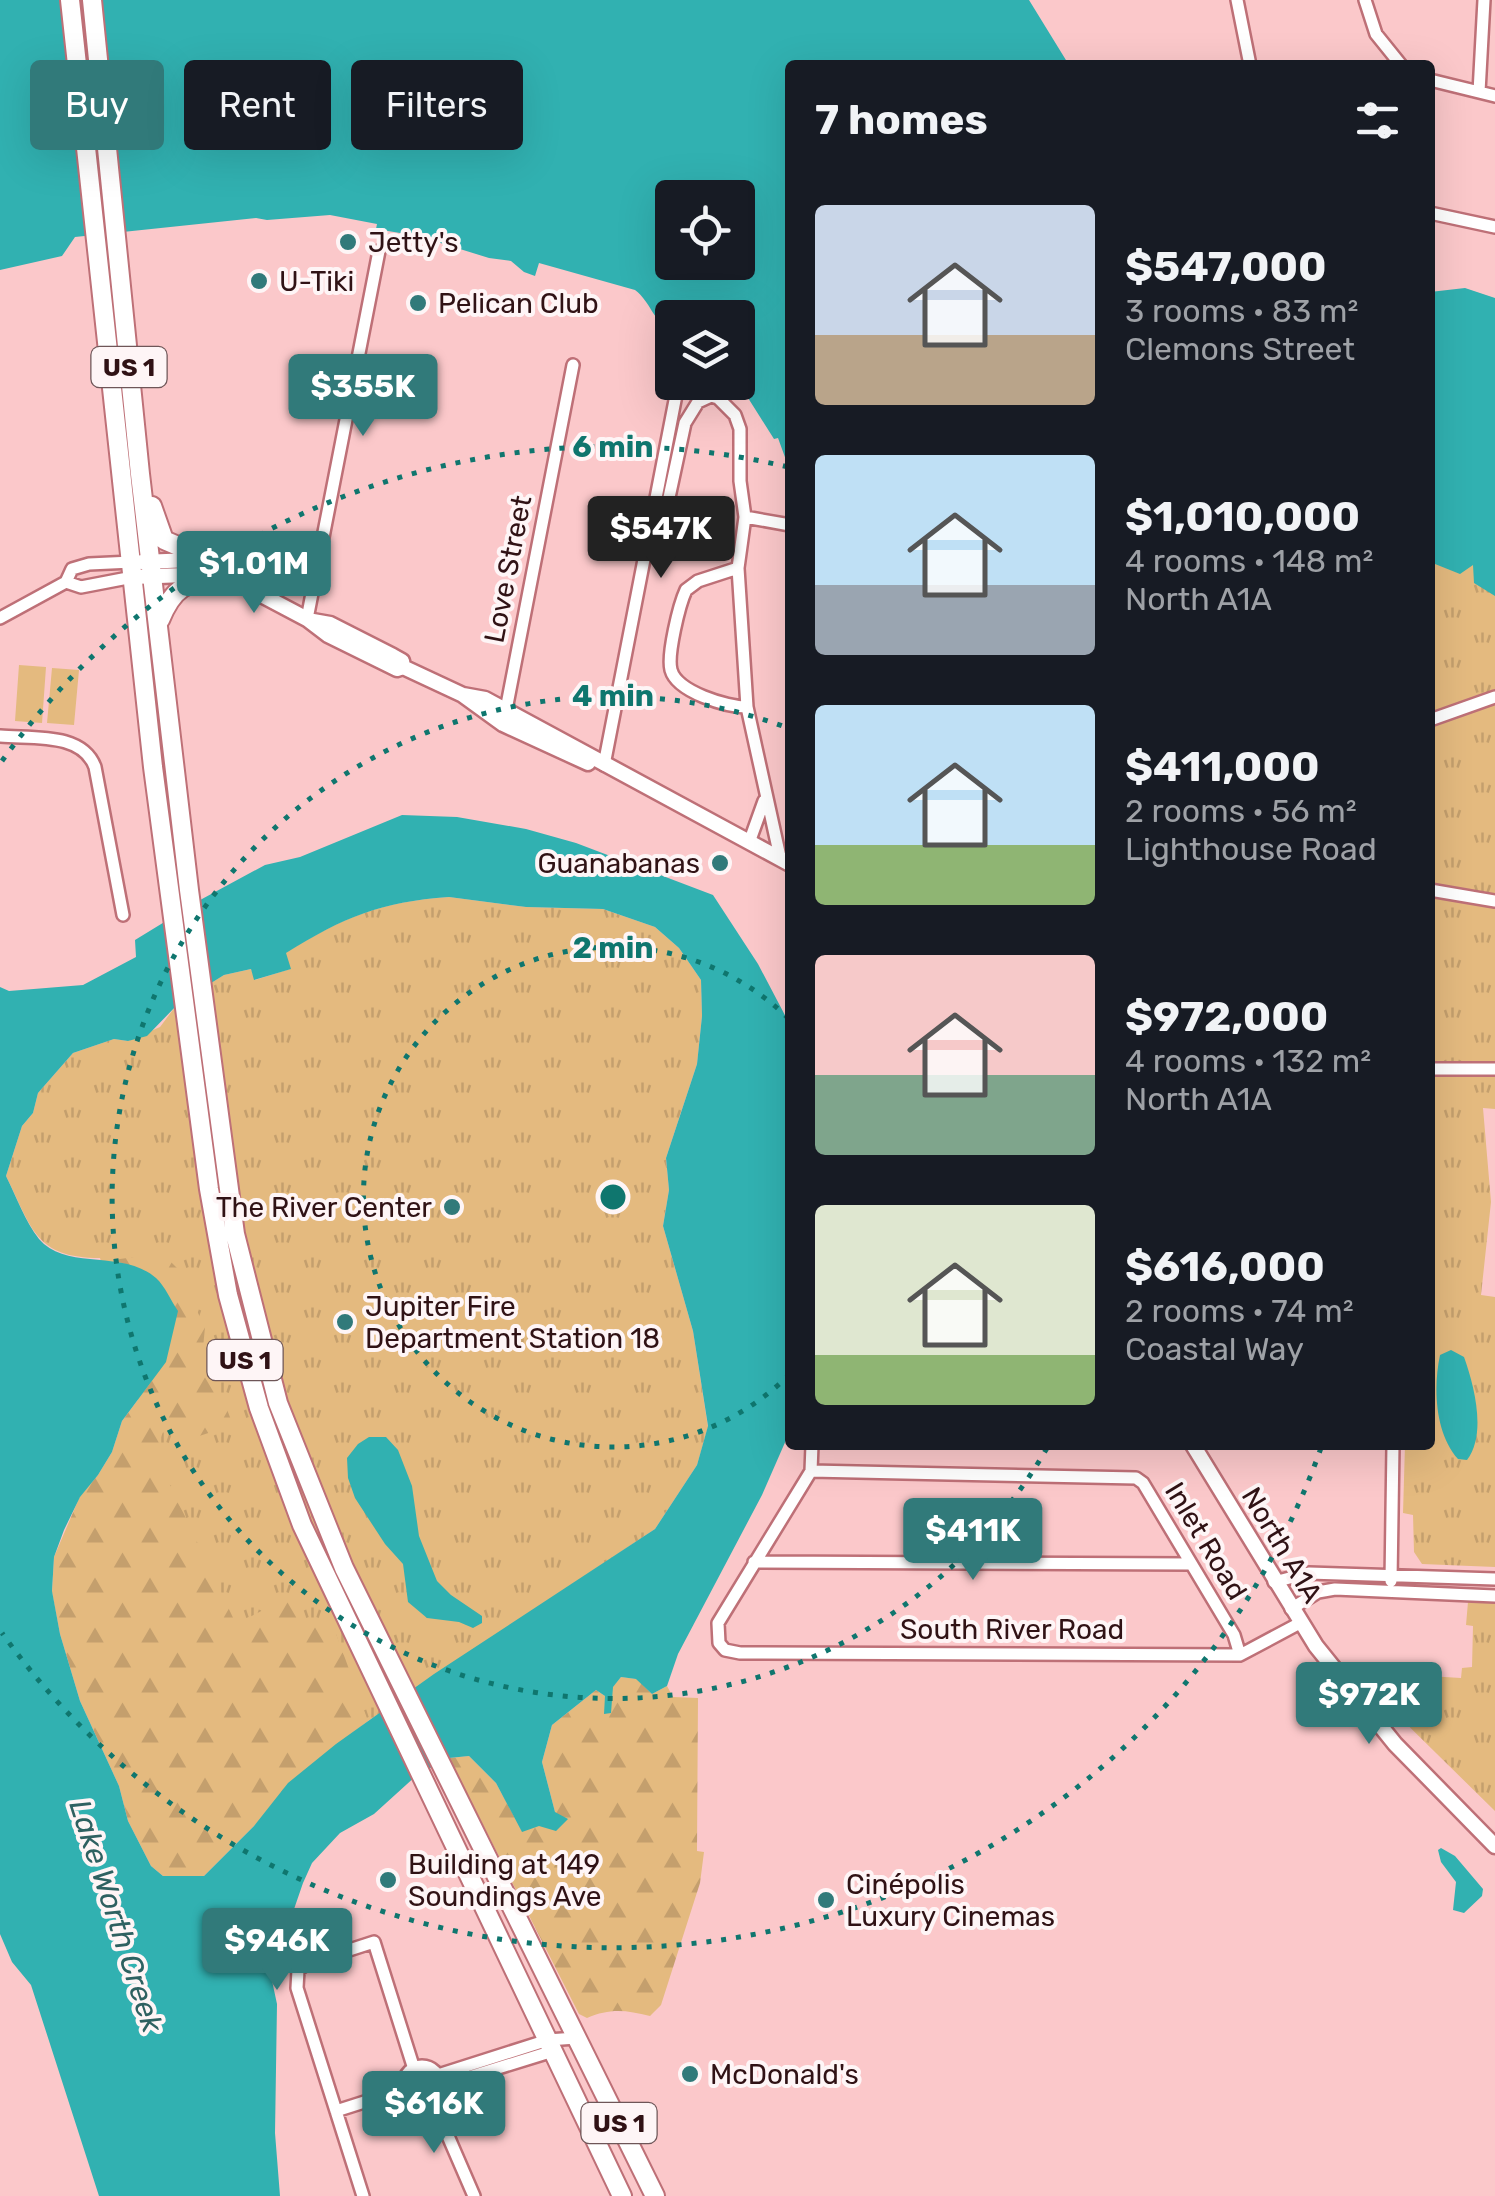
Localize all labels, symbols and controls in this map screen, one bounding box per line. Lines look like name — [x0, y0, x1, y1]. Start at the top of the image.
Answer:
chip: Buy — [30, 60, 164, 150]
chip: Rent — [184, 60, 331, 150]
chip: Filters — [351, 60, 523, 150]
icon: filters — [1350, 93, 1405, 148]
text: 7 homes — [815, 95, 988, 145]
map controls — [655, 180, 755, 400]
button: locate — [655, 180, 755, 280]
place label: Jetty's — [368, 226, 458, 259]
marker: Jetty's — [337, 231, 359, 253]
text: $547,000 — [1125, 242, 1327, 292]
icon: home — [895, 245, 1015, 365]
place label: U-Tiki — [279, 265, 354, 298]
marker: U-Tiki — [248, 270, 270, 292]
place label: Pelican Club — [438, 287, 599, 320]
marker: Pelican Club — [407, 292, 429, 314]
text: 3 rooms · 83 m² — [1125, 292, 1358, 330]
button: layers — [655, 300, 755, 400]
text: Clemons Street — [1125, 330, 1355, 368]
road number: US 1 — [92, 347, 166, 387]
pin: $355K — [293, 354, 433, 439]
text: $355K — [310, 367, 416, 405]
text: 6 min — [572, 429, 654, 465]
street label: Love Street — [478, 492, 538, 646]
text: $1,010,000 — [1125, 492, 1360, 542]
icon: home — [895, 495, 1015, 615]
pin: $547K — [591, 496, 731, 581]
text: $547K — [610, 509, 712, 547]
pin: $1.01M — [173, 531, 335, 616]
text: 4 rooms · 148 m² — [1125, 542, 1373, 580]
text: $1.01M — [199, 544, 309, 582]
text: North A1A — [1125, 580, 1272, 618]
text: 4 min — [572, 678, 654, 714]
text: $411,000 — [1125, 742, 1320, 792]
icon: home — [895, 745, 1015, 865]
text: 2 rooms · 56 m² — [1125, 792, 1357, 830]
text: Lighthouse Road — [1125, 830, 1377, 868]
place label: Guanabanas — [537, 847, 700, 880]
marker: Guanabanas — [709, 852, 731, 874]
text: 2 min — [572, 930, 654, 966]
text: $972,000 — [1125, 992, 1328, 1042]
icon: home — [895, 995, 1015, 1115]
text: 4 rooms · 132 m² — [1125, 1042, 1371, 1080]
text: North A1A — [1125, 1080, 1272, 1118]
centre of rings — [595, 1179, 631, 1215]
place label: The River Center — [216, 1191, 432, 1224]
marker: The River Center — [441, 1196, 463, 1218]
text: $616,000 — [1125, 1242, 1325, 1292]
icon: home — [895, 1245, 1015, 1365]
place label: Jupiter Fire Department Station 18 — [365, 1290, 660, 1355]
text: 2 rooms · 74 m² — [1125, 1292, 1354, 1330]
marker: Jupiter Fire Department Station 18 — [334, 1311, 356, 1333]
text: Coastal Way — [1125, 1330, 1304, 1368]
road number: US 1 — [208, 1340, 282, 1380]
street label: Inlet Road — [1158, 1476, 1254, 1606]
street label: North A1A — [1235, 1481, 1329, 1609]
pin: $411K — [903, 1498, 1043, 1583]
text: $411K — [925, 1511, 1021, 1549]
street label: South River Road — [900, 1613, 1124, 1646]
pin: $972K — [1299, 1662, 1439, 1747]
text: $972K — [1318, 1675, 1420, 1713]
water label: Lake Worth Creek — [61, 1795, 171, 2037]
place label: Building at 149 Soundings Ave — [408, 1848, 601, 1913]
place label: Cinépolis Luxury Cinemas — [846, 1868, 1055, 1933]
marker: Building at 149 Soundings Ave — [377, 1869, 399, 1891]
marker: Cinépolis Luxury Cinemas — [815, 1889, 837, 1911]
pin: $946K — [207, 1908, 347, 1993]
text: $946K — [224, 1921, 330, 1959]
place label: McDonald's — [710, 2058, 859, 2091]
marker: McDonald's — [679, 2063, 701, 2085]
pin: $616K — [364, 2071, 504, 2156]
text: $616K — [384, 2084, 484, 2122]
road number: US 1 — [582, 2103, 656, 2143]

